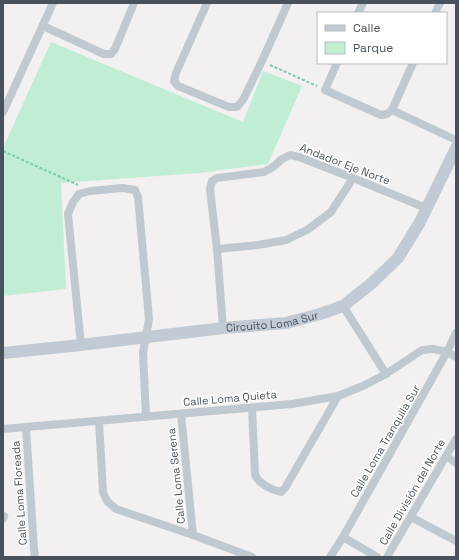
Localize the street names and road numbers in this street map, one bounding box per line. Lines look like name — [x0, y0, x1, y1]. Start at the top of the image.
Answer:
street label: Andador Eje Norte — [298, 140, 392, 188]
street label: Circuito Loma Sur — [225, 308, 320, 335]
street label: Calle Loma Tranquila Sur — [347, 382, 423, 500]
street label: Calle Loma Quieta — [183, 387, 278, 409]
street label: Calle Loma Serena — [164, 427, 188, 525]
street label: Calle División del Norte — [376, 436, 448, 548]
street label: Calle Loma Floreada — [8, 439, 30, 546]

